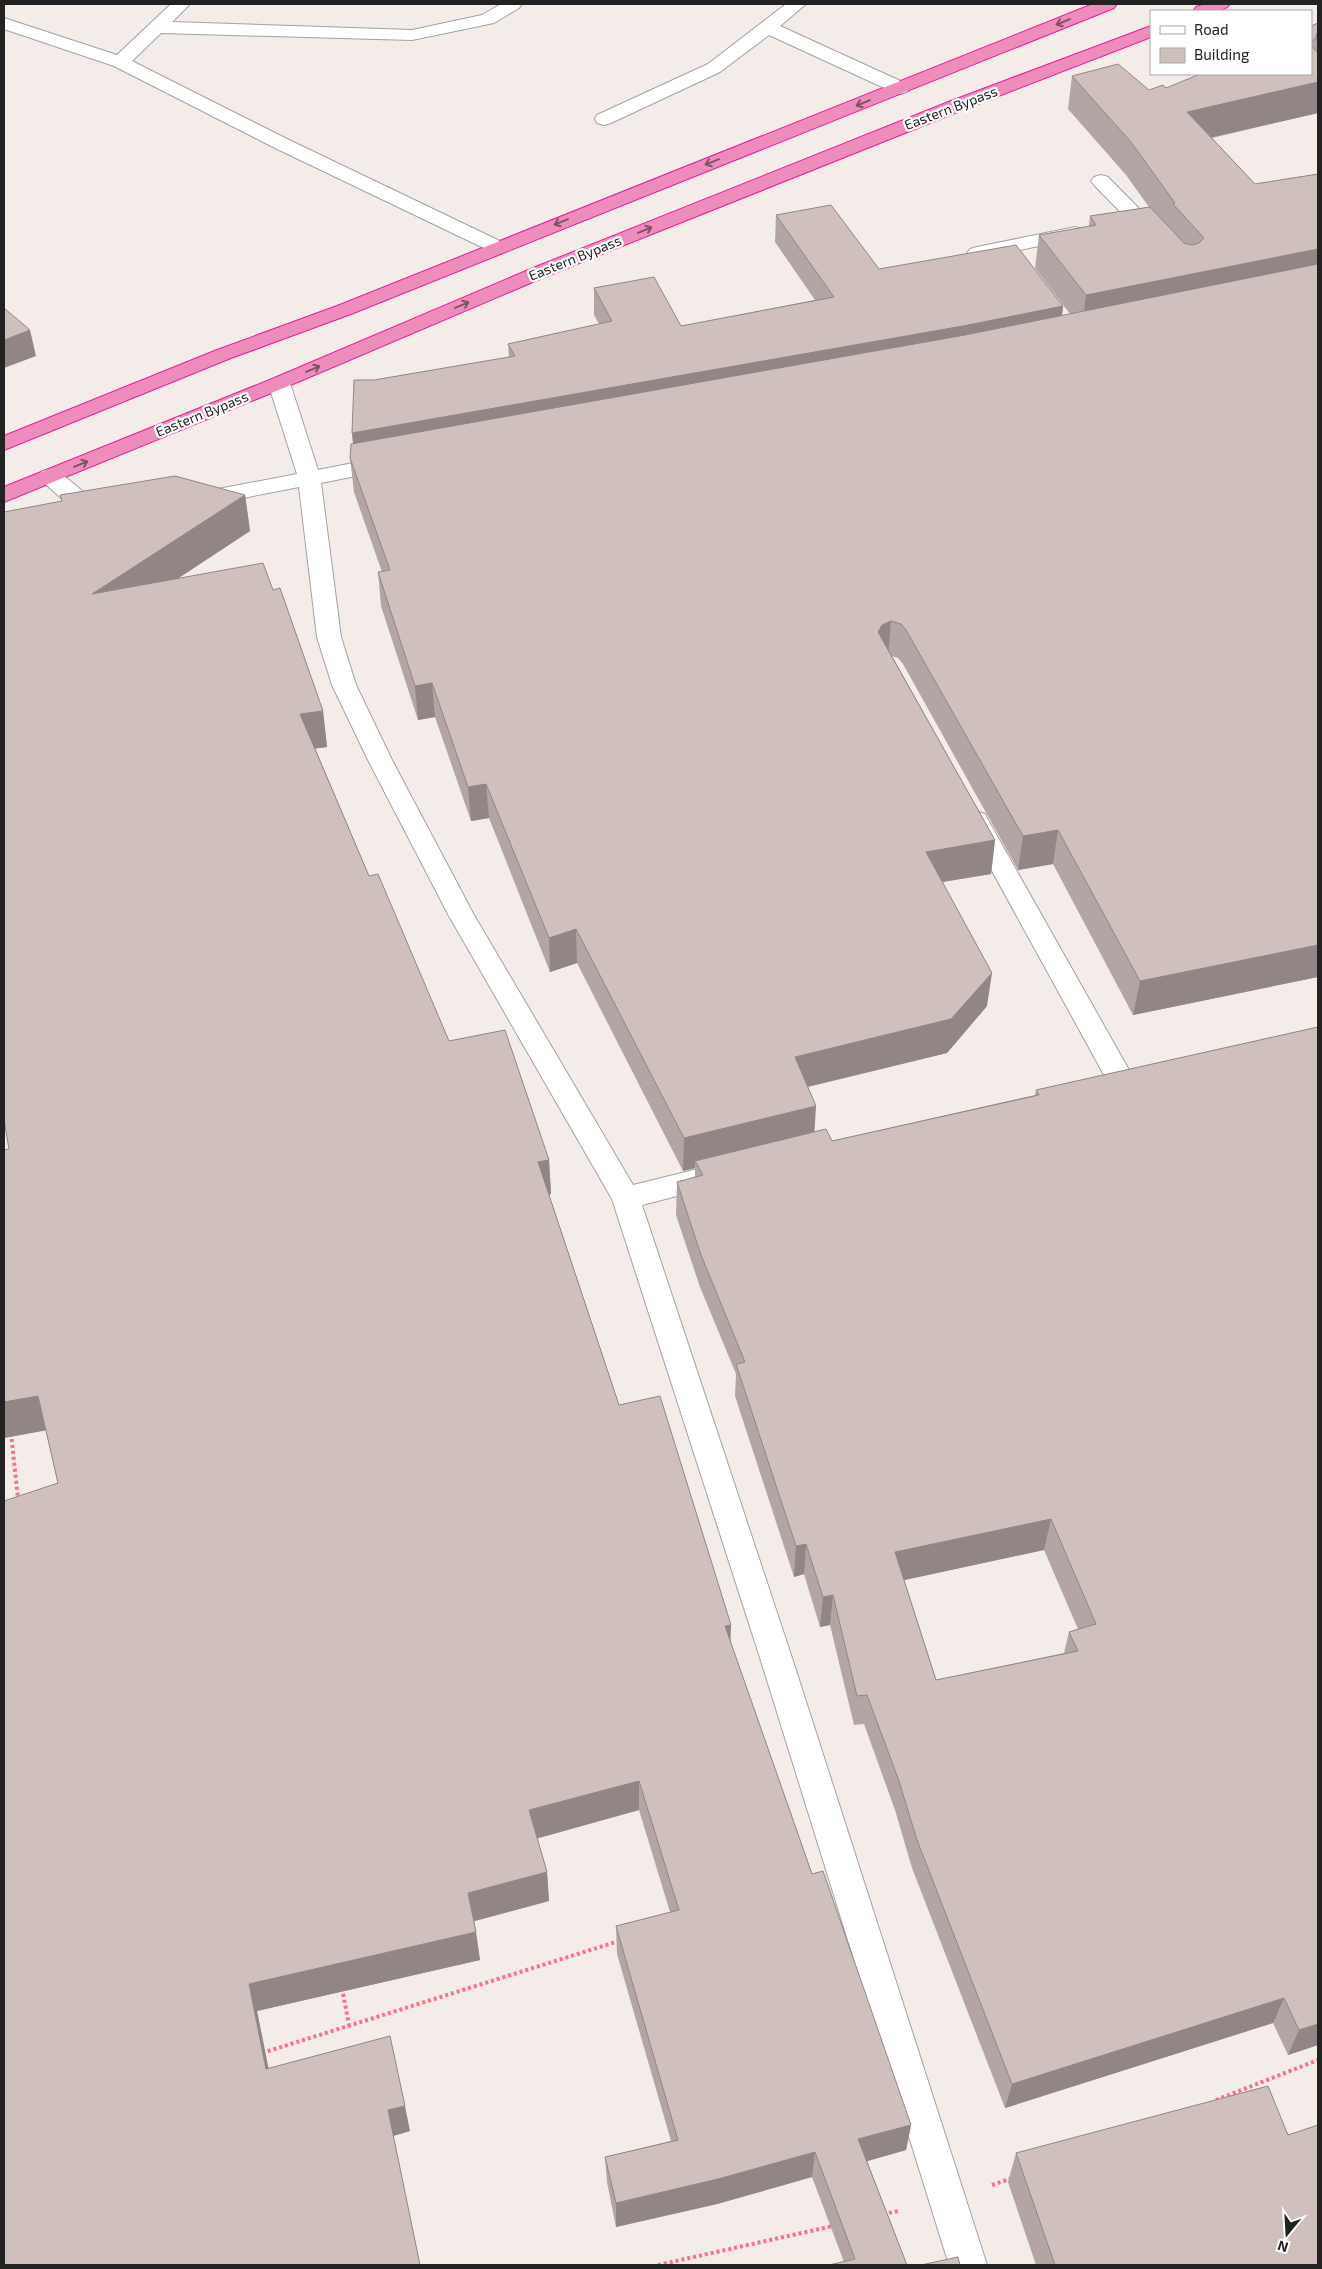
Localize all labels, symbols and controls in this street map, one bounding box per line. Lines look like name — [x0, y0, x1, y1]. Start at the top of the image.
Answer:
legend — [1150, 10, 1312, 75]
one-way arrow — [1056, 18, 1071, 27]
text: Road — [1194, 20, 1229, 38]
text: Building — [1194, 45, 1250, 63]
street label: Eastern Bypass — [902, 82, 1000, 133]
one-way arrow — [856, 98, 871, 108]
one-way arrow — [705, 158, 720, 168]
one-way arrow — [554, 218, 569, 227]
one-way arrow — [637, 225, 652, 234]
street label: Eastern Bypass — [526, 231, 624, 284]
one-way arrow — [454, 299, 469, 309]
one-way arrow — [305, 363, 320, 373]
street label: Eastern Bypass — [153, 387, 251, 440]
one-way arrow — [73, 458, 88, 468]
north arrow — [1262, 2209, 1312, 2259]
text: N — [1275, 2237, 1290, 2256]

